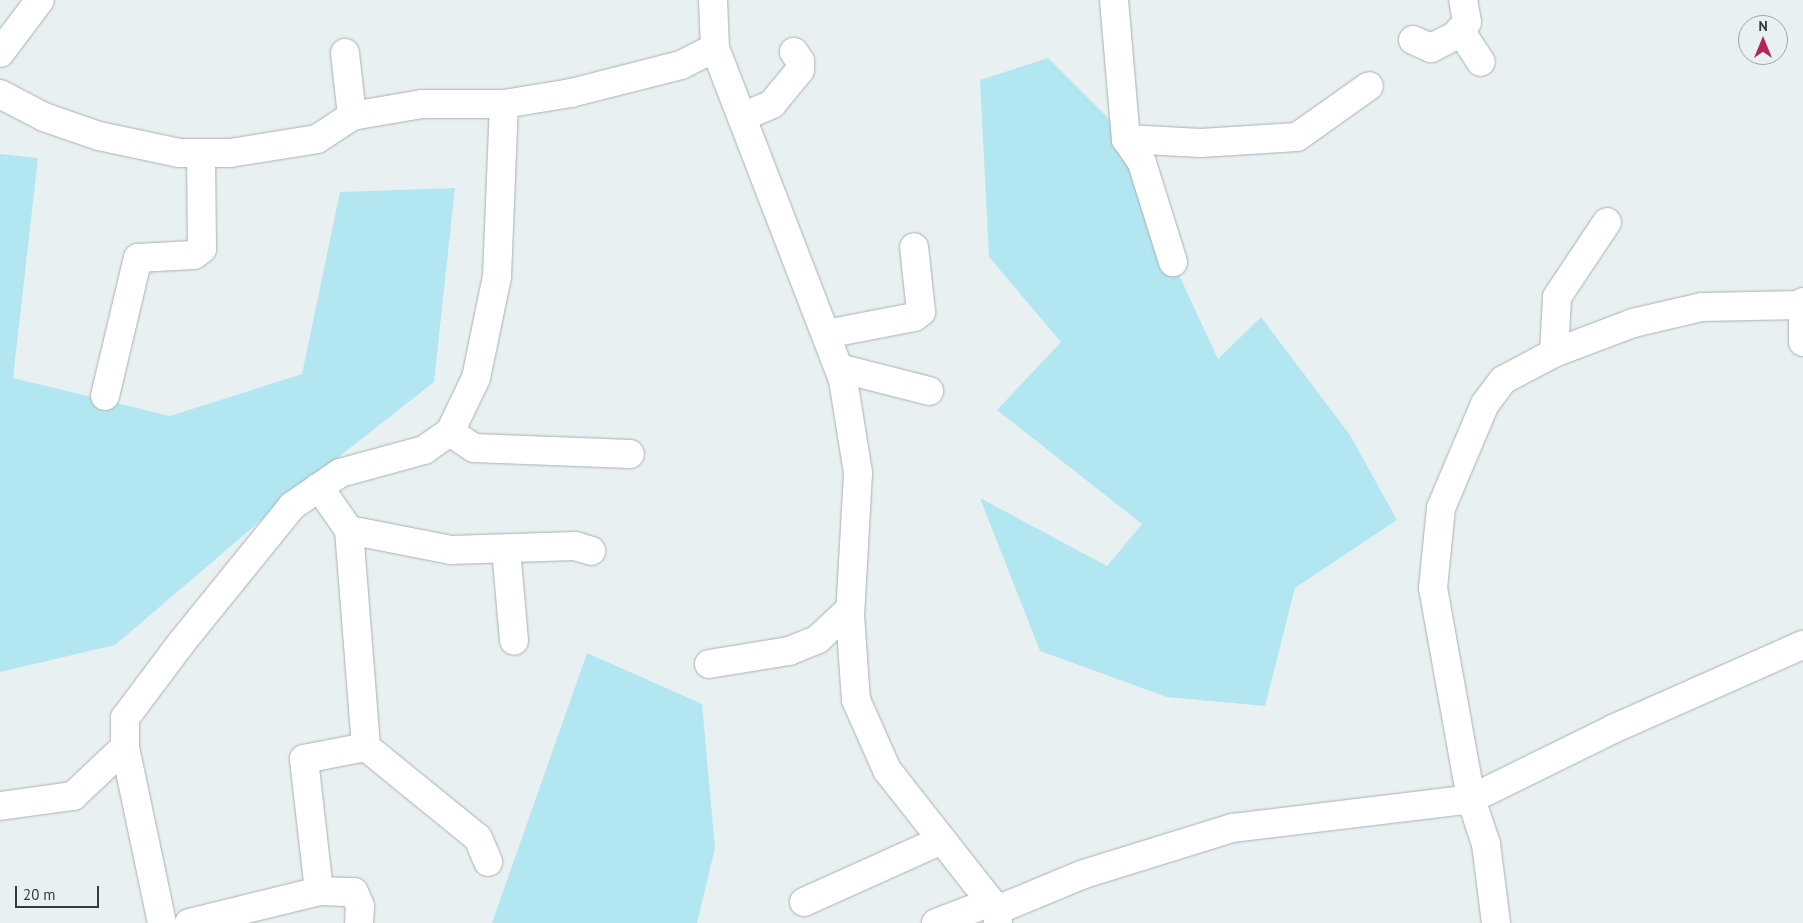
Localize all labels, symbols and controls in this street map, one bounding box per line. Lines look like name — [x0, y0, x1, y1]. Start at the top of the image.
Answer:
north arrow — [1738, 15, 1788, 65]
text: N — [1758, 17, 1768, 35]
scale bar — [18, 876, 101, 908]
text: 20 m — [23, 885, 56, 904]

